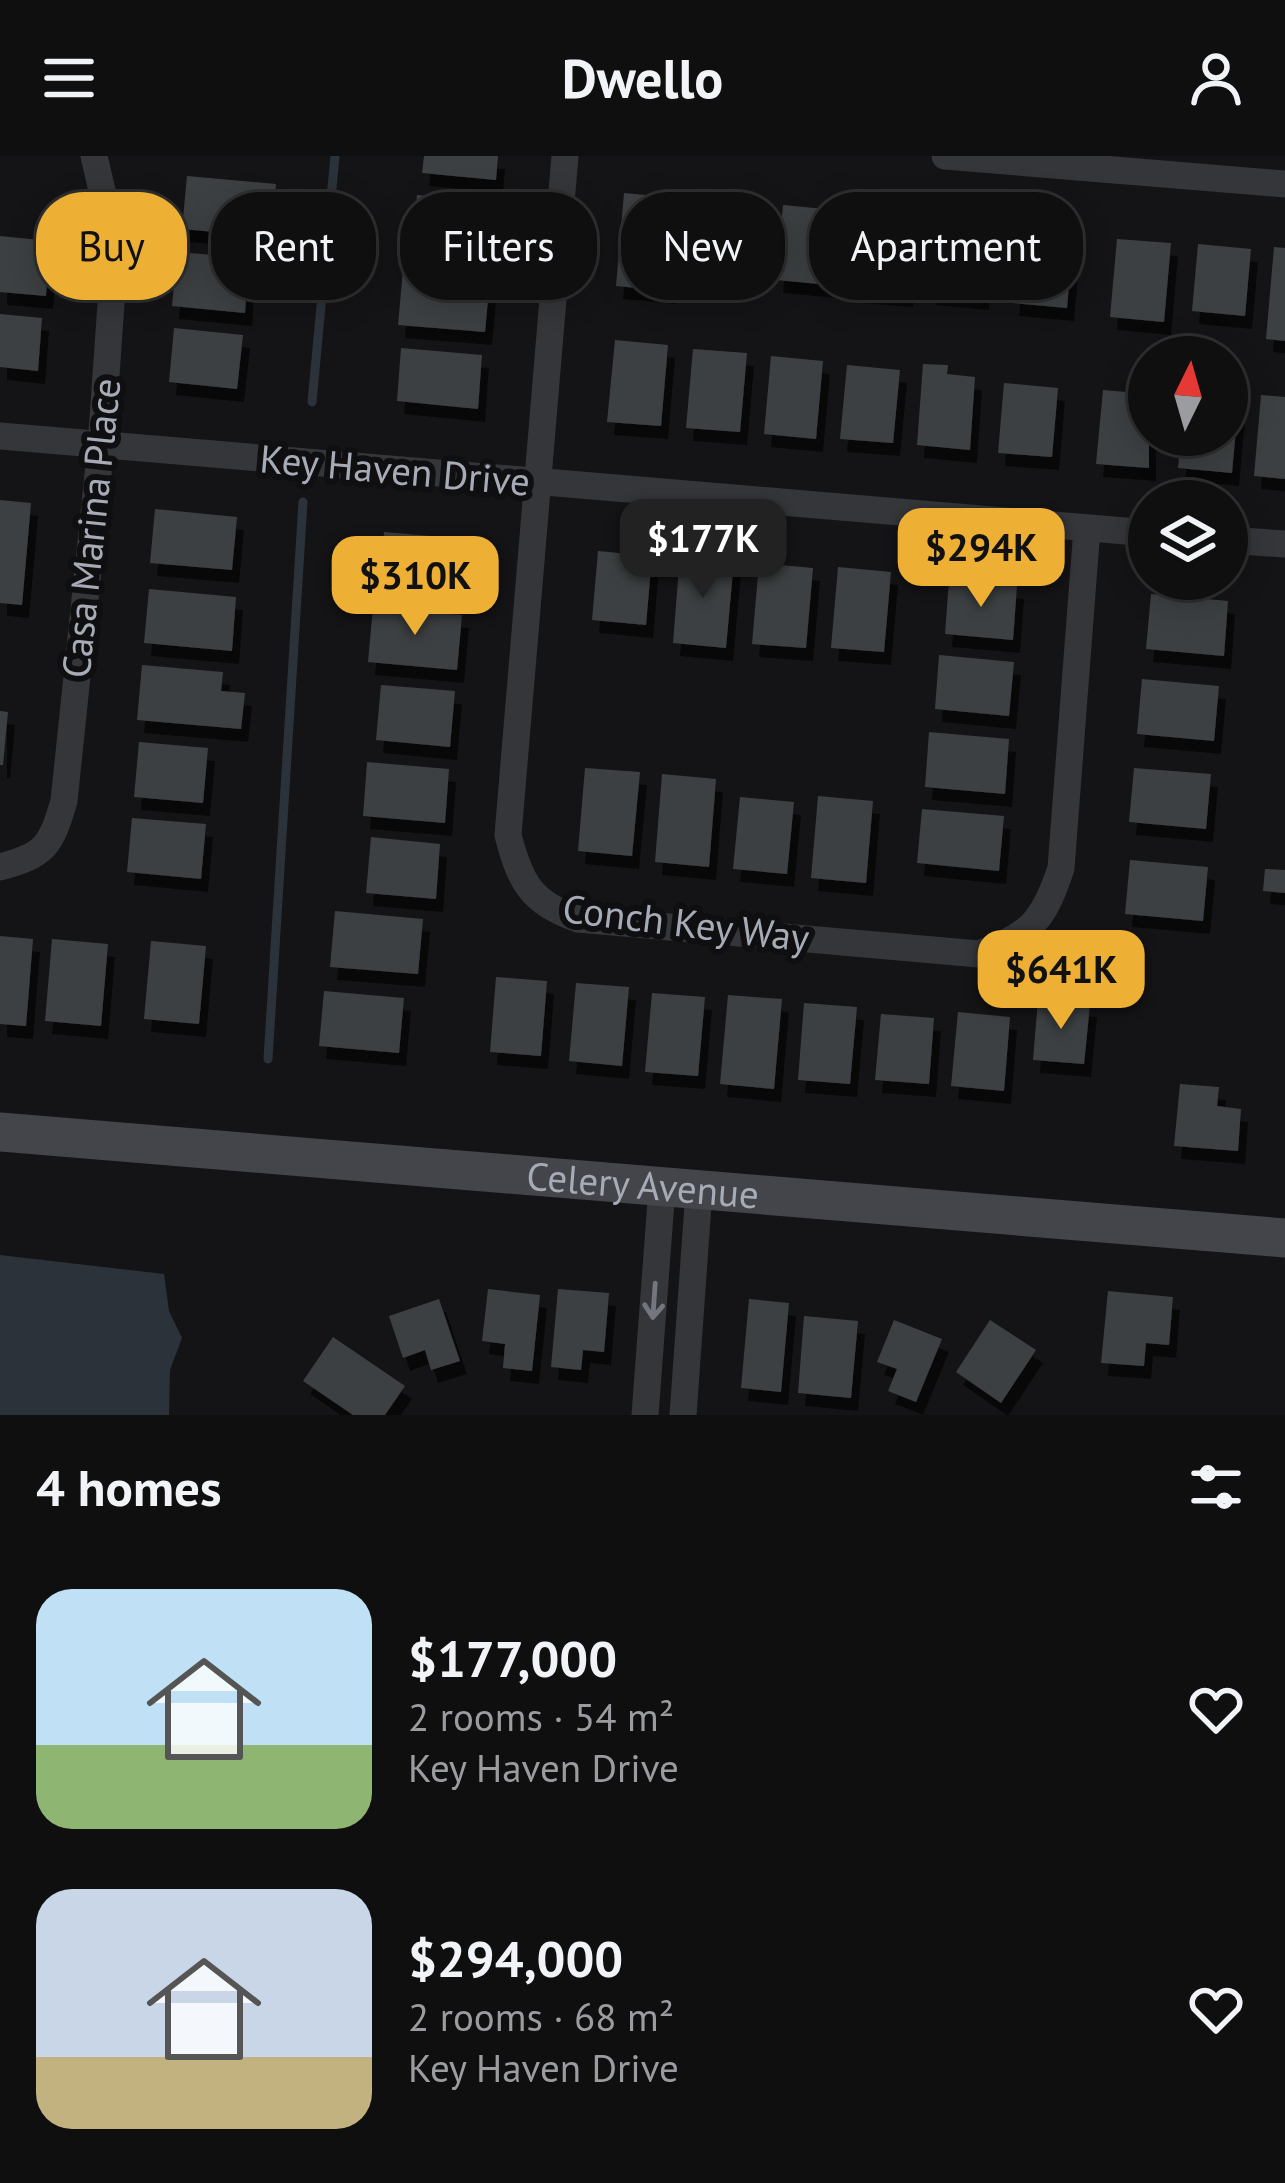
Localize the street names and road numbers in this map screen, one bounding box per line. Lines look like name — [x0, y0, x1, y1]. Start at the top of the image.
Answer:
street label: Casa Marina Place — [49, 376, 132, 680]
street label: Key Haven Drive — [258, 432, 532, 507]
street label: Conch Key Way — [560, 882, 812, 963]
street label: Celery Avenue — [525, 1150, 761, 1220]

